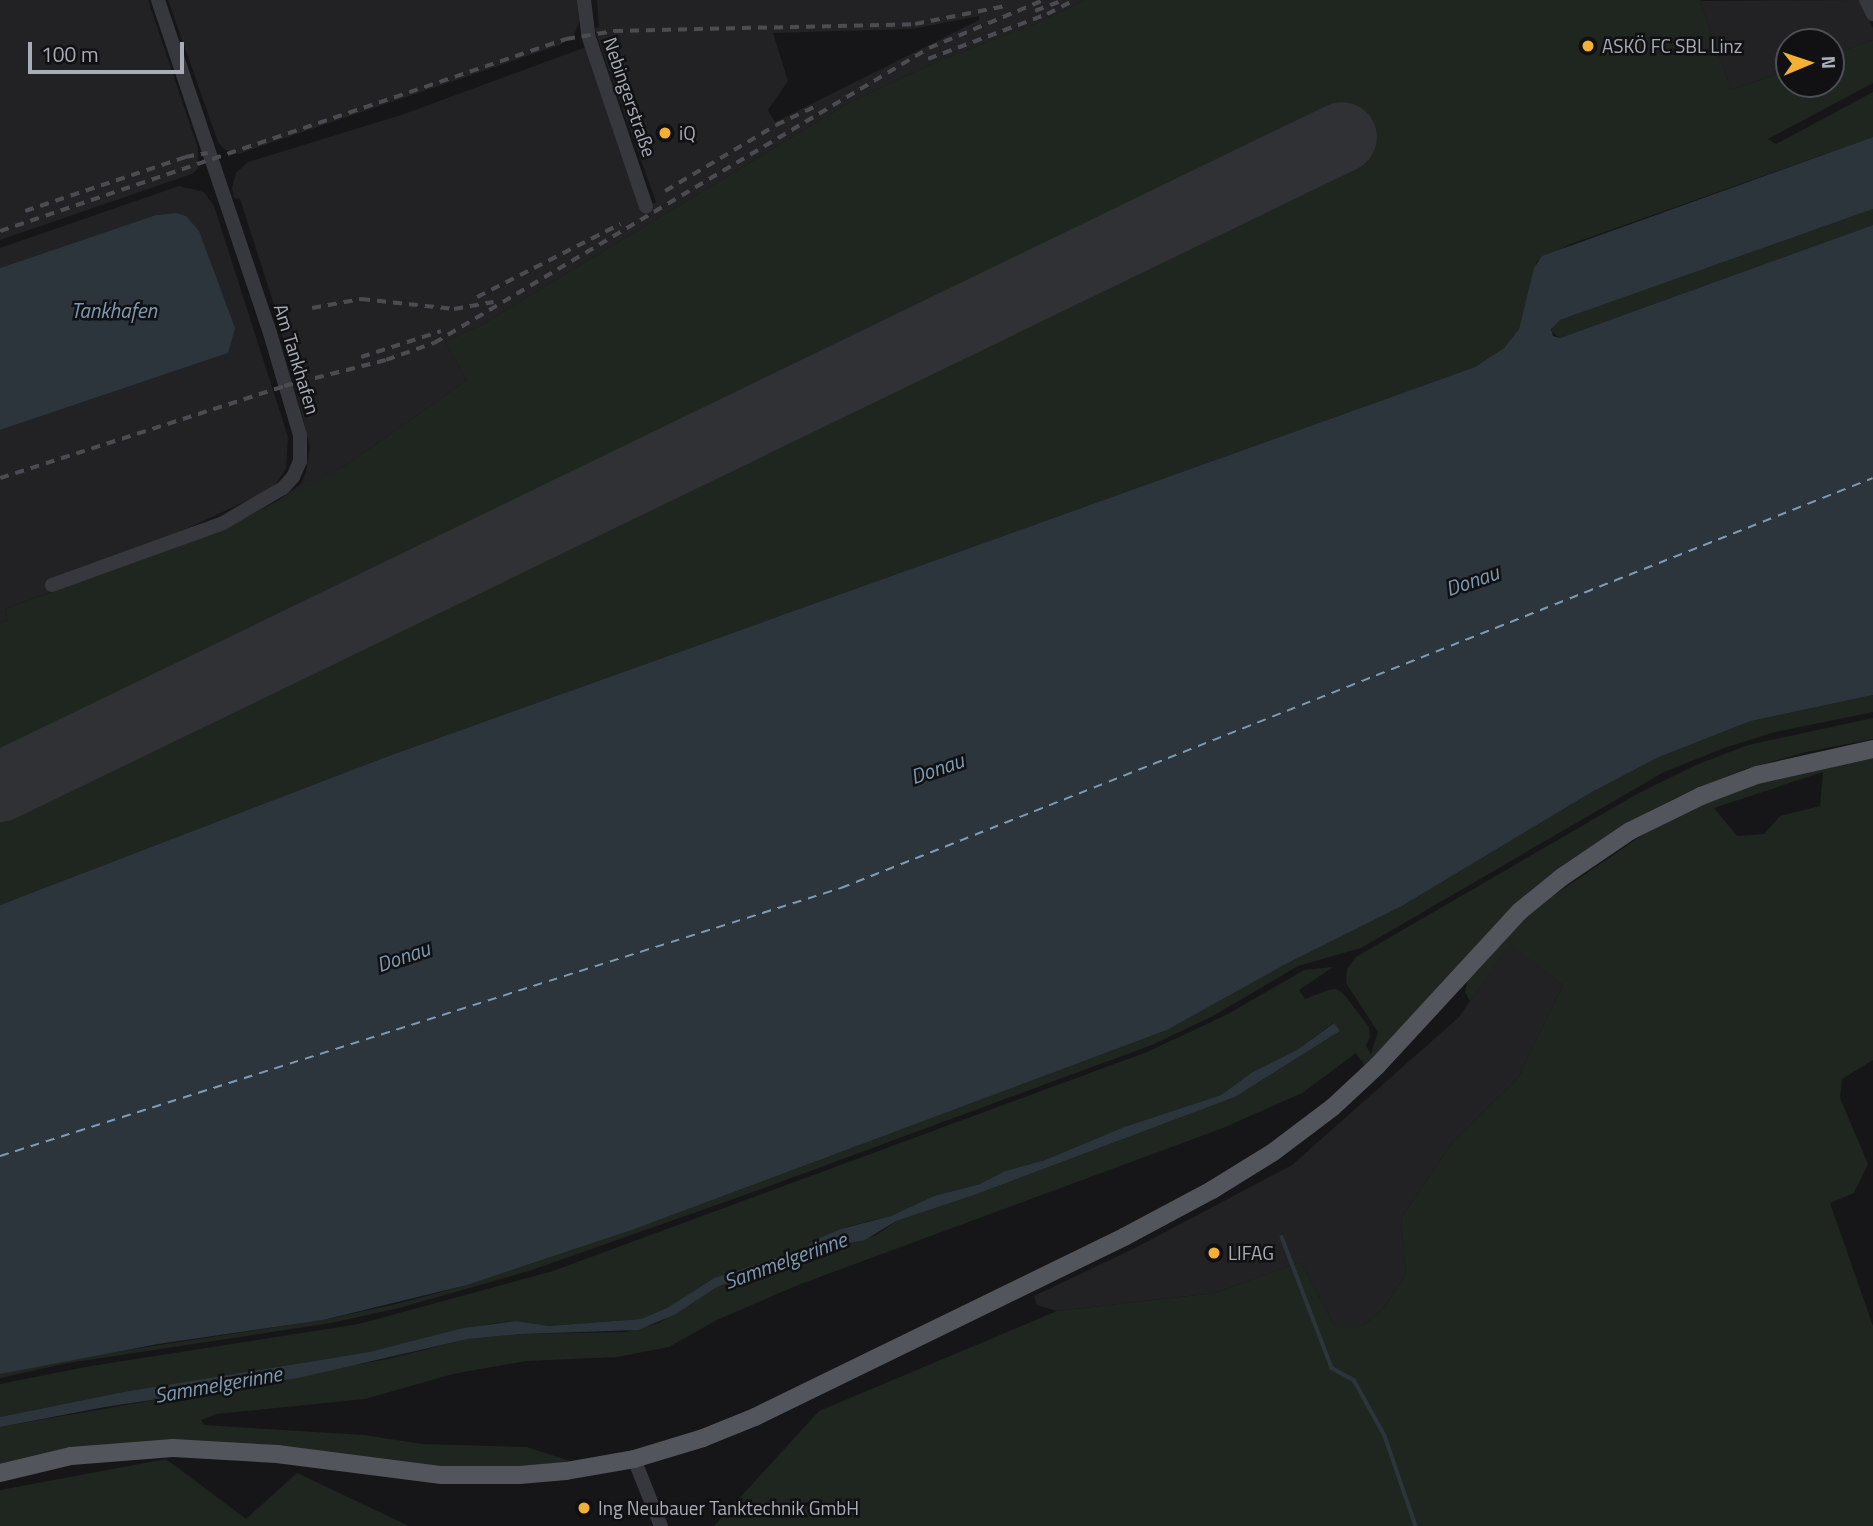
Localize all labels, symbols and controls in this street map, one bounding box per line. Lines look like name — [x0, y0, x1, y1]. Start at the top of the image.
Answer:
scale bar — [32, 28, 187, 72]
north arrow — [1775, 28, 1845, 98]
street label: Nebingerstraße — [599, 34, 661, 160]
place label: ASKÖ FC SBL Linz — [1602, 35, 1742, 57]
text: 100 m — [41, 38, 98, 70]
marker: ASKÖ FC SBL Linz — [1580, 38, 1596, 54]
text: N — [1815, 55, 1844, 69]
place label: iQ — [679, 122, 696, 144]
marker: iQ — [657, 125, 673, 141]
water label: Tankhafen — [71, 297, 157, 323]
street label: Am Tankhafen — [269, 301, 325, 417]
water label: Donau — [1442, 559, 1502, 601]
water label: Donau — [907, 747, 967, 789]
water label: Donau — [373, 935, 433, 977]
water label: Sammelgerinne — [720, 1226, 850, 1294]
place label: LIFAG — [1228, 1242, 1274, 1264]
marker: LIFAG — [1206, 1245, 1222, 1261]
water label: Sammelgerinne — [152, 1360, 284, 1408]
place label: Ing Neubauer Tanktechnik GmbH — [598, 1497, 859, 1519]
marker: Ing Neubauer Tanktechnik GmbH — [576, 1500, 592, 1516]

